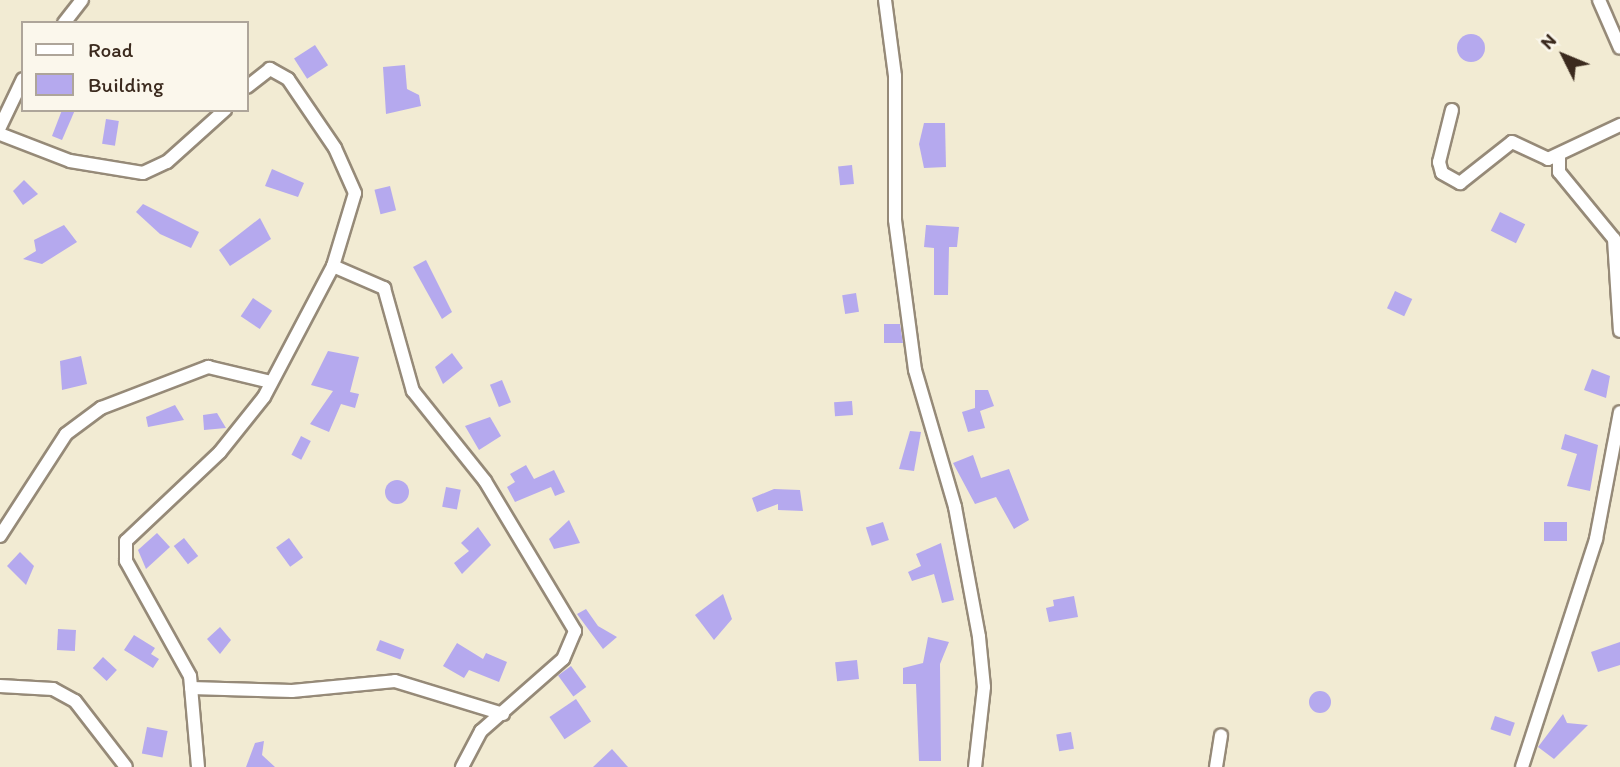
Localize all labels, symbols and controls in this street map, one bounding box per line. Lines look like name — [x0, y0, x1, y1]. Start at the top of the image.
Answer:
legend — [21, 21, 248, 112]
north arrow — [1529, 21, 1599, 91]
text: N — [1535, 29, 1561, 54]
text: Road — [88, 37, 133, 62]
text: Building — [88, 72, 164, 97]

